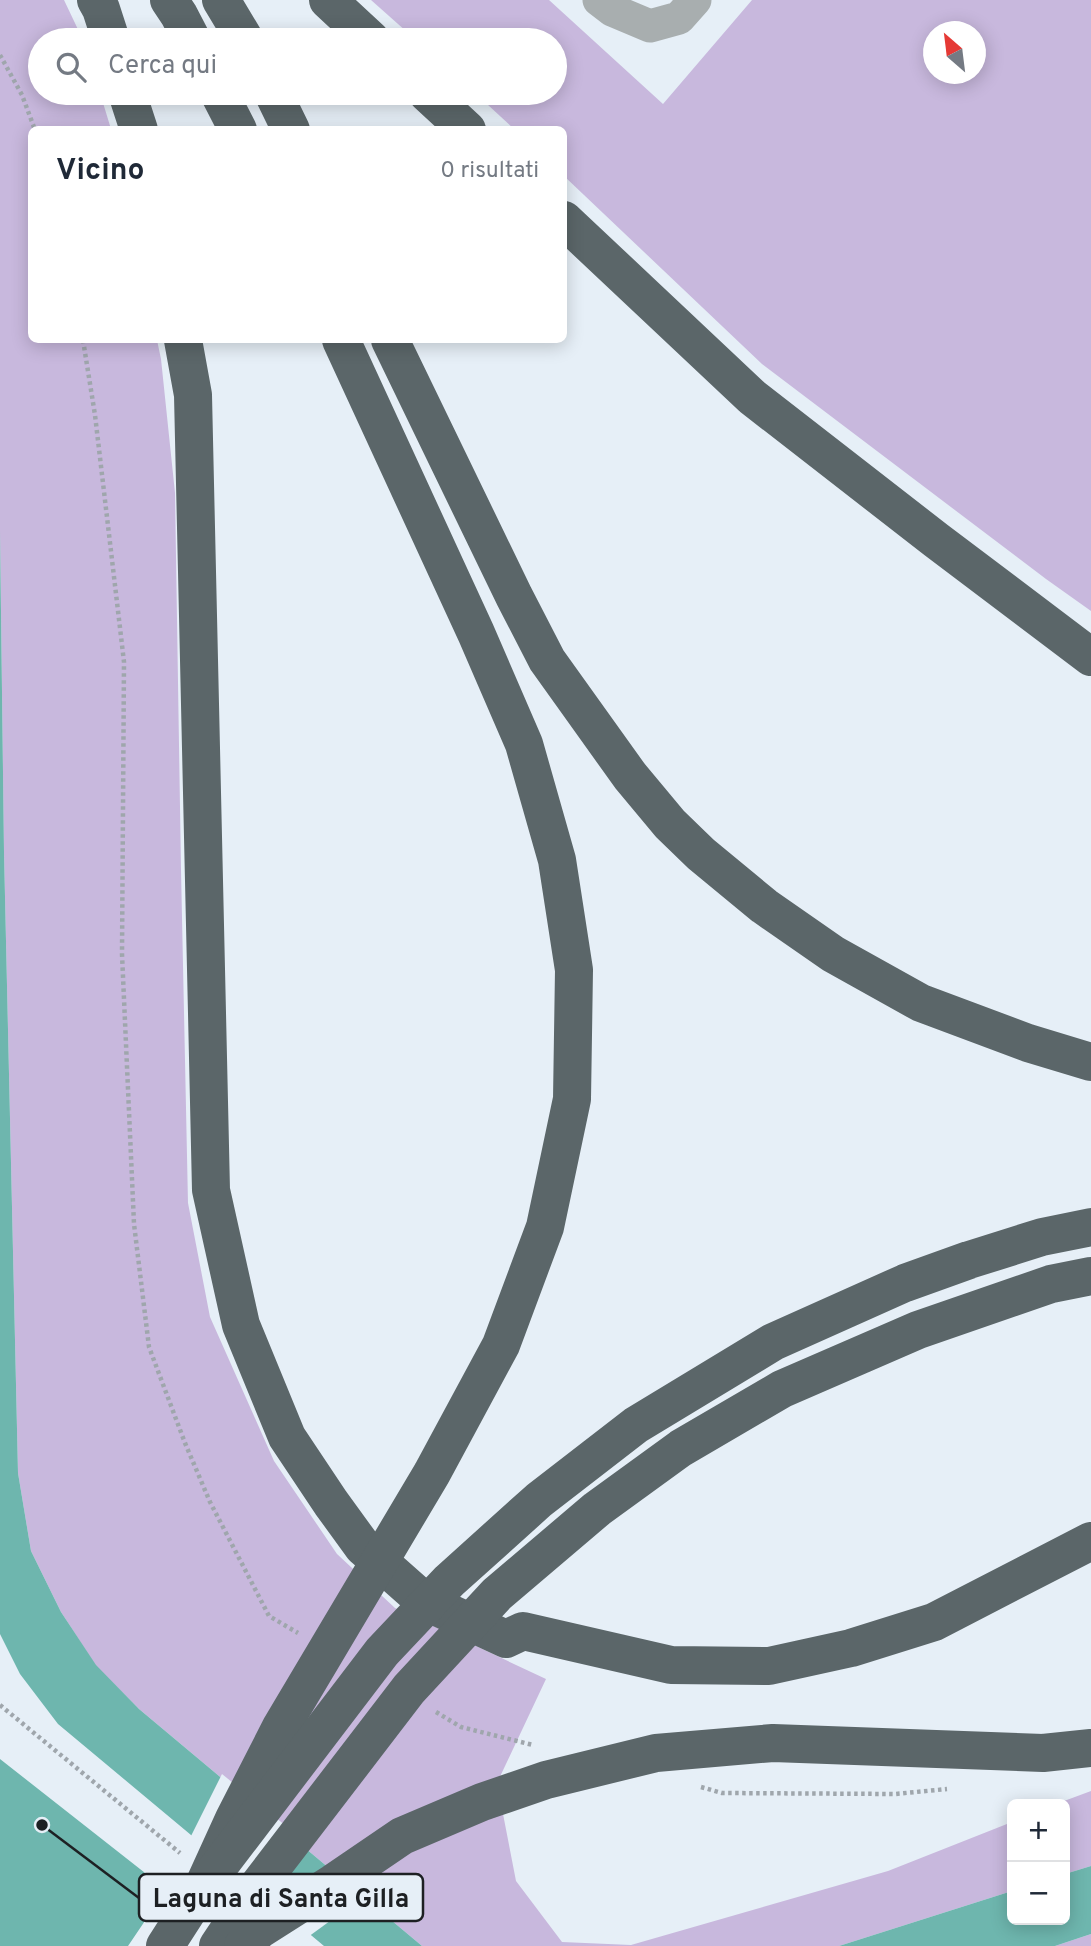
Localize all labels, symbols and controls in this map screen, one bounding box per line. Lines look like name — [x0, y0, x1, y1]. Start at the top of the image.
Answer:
north arrow — [923, 21, 986, 84]
search box — [28, 28, 567, 105]
icon: search — [52, 48, 90, 86]
text: Cerca qui — [108, 50, 217, 83]
text: Vicino — [56, 153, 145, 190]
text: 0 risultati — [440, 157, 539, 186]
map controls — [1007, 1799, 1070, 1925]
button: + — [1007, 1799, 1070, 1862]
button: − — [1007, 1862, 1070, 1925]
callout: Laguna di Santa Gilla — [139, 1874, 423, 1921]
text: Laguna di Santa Gilla — [153, 1884, 409, 1917]

